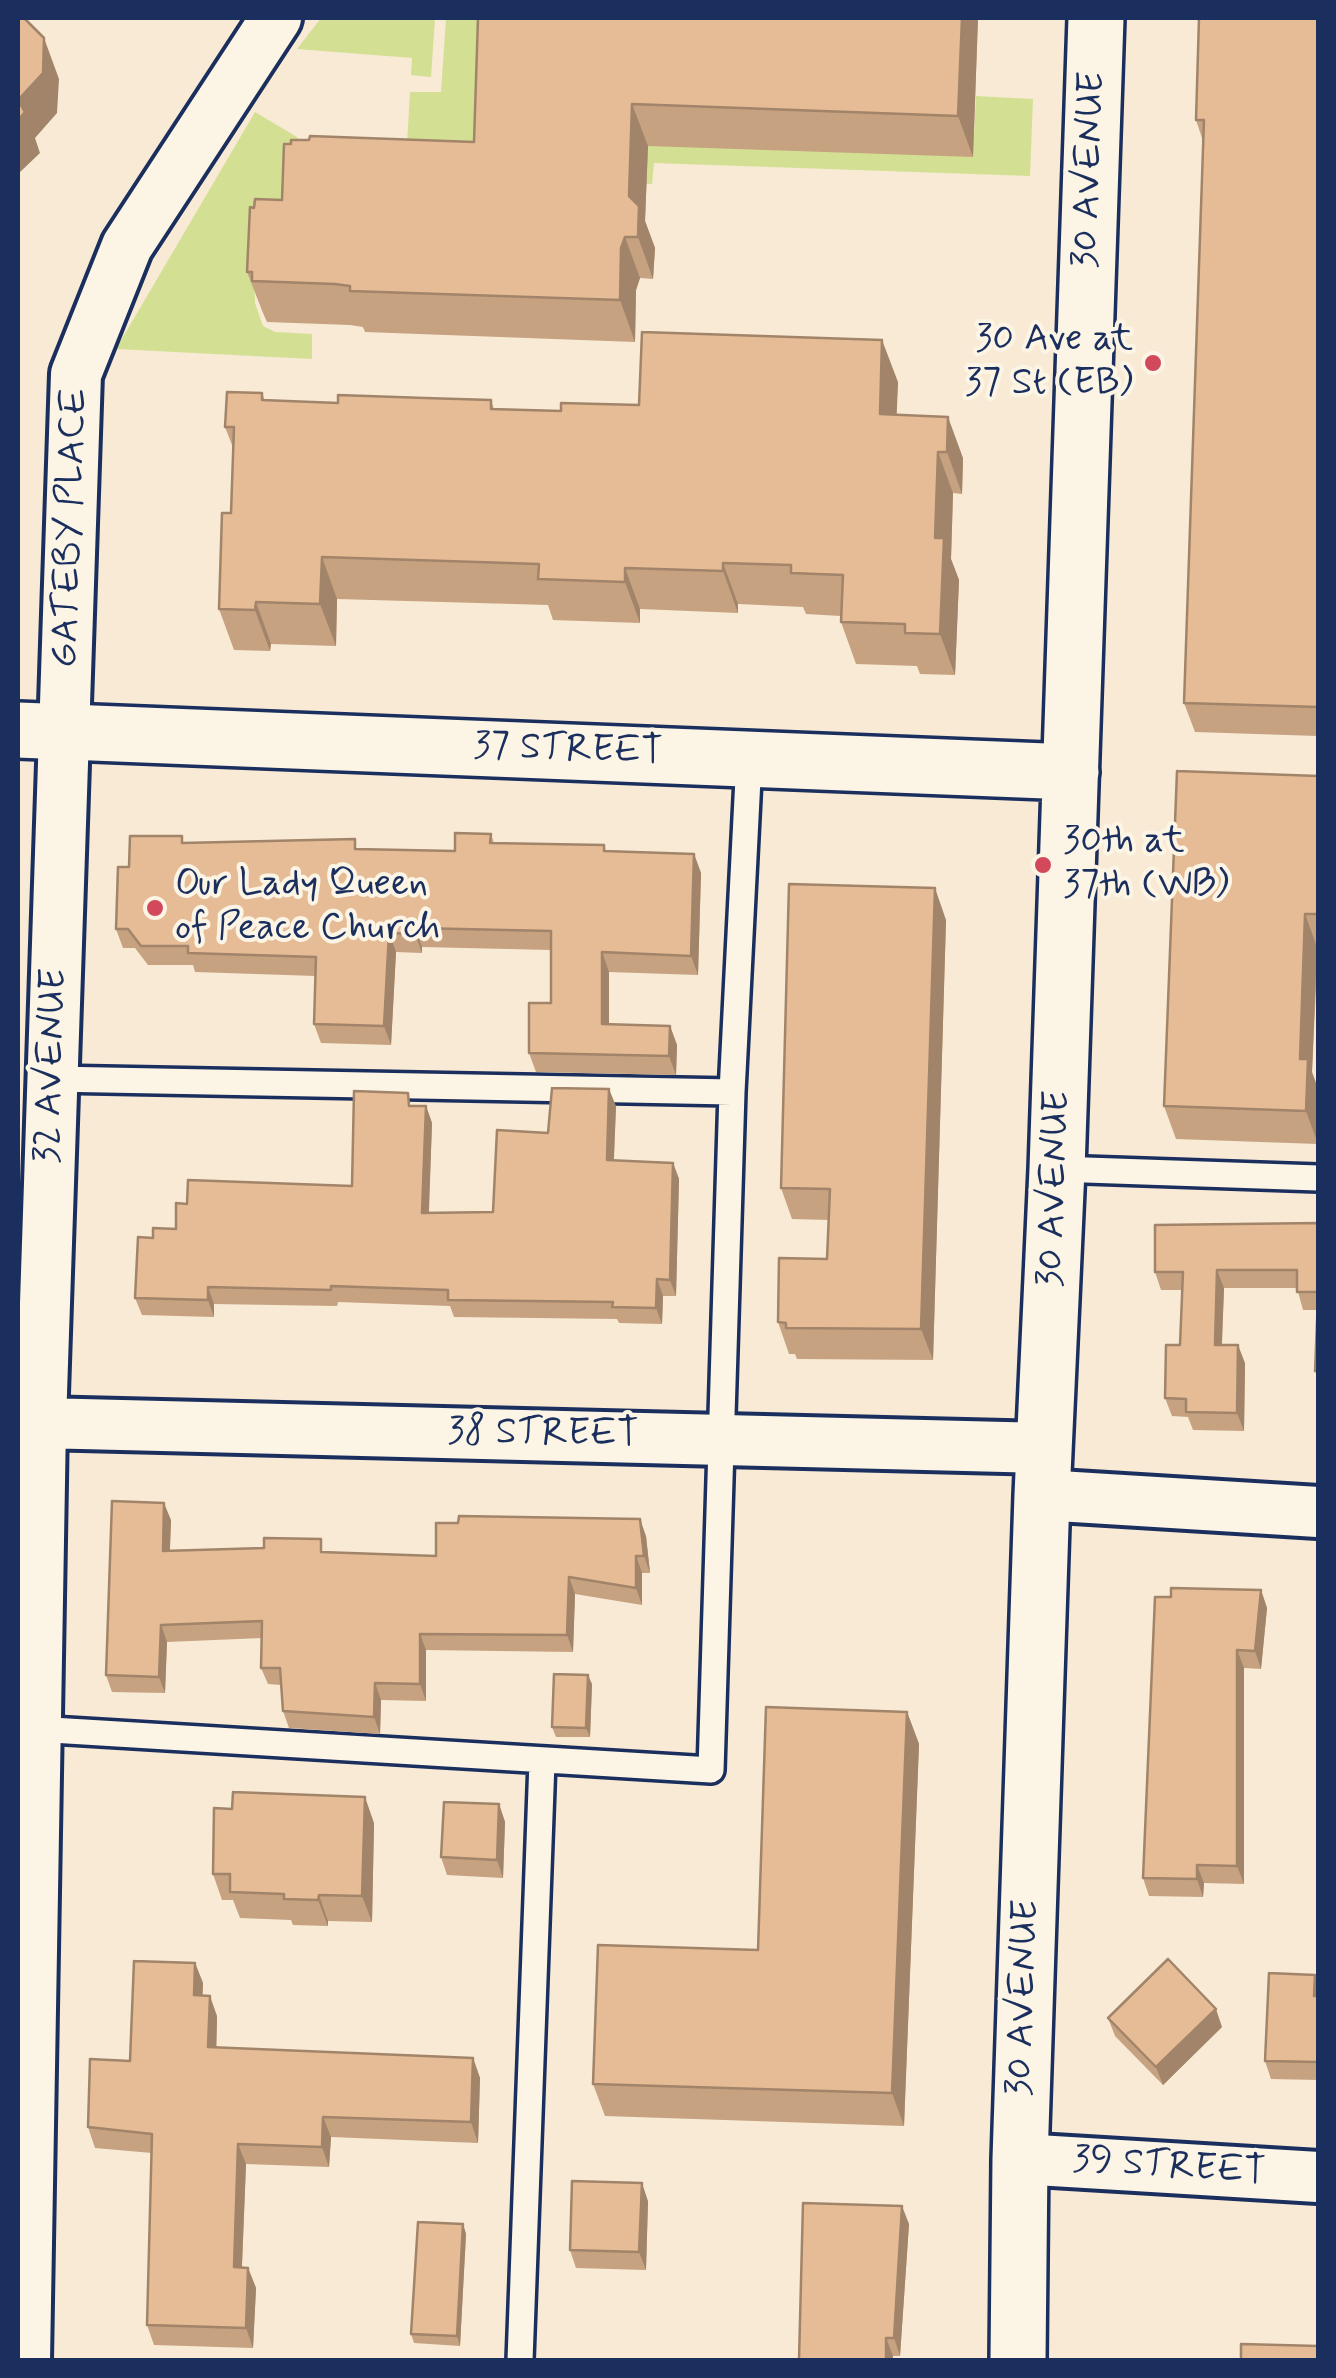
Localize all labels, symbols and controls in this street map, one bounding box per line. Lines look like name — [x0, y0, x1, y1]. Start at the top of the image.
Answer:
street label: 30 AVENUE — [1065, 71, 1117, 269]
place label: 30 Ave at 37 St (EB) — [965, 318, 1133, 408]
marker: 30 Ave at 37 St (EB) — [1142, 352, 1164, 374]
street label: GATEBY PLACE — [44, 387, 100, 669]
street label: 37 STREET — [472, 725, 664, 777]
place label: 30th at 37th (WB) — [1063, 820, 1229, 909]
marker: 30th at 37th (WB) — [1032, 854, 1054, 876]
place label: Our Lady Queen of Peace Church — [175, 863, 440, 952]
marker: Our Lady Queen of Peace Church — [144, 897, 166, 919]
street label: 32 AVENUE — [27, 968, 79, 1164]
street label: 30 AVENUE — [1030, 1090, 1082, 1288]
street label: 38 STREET — [447, 1411, 639, 1459]
street label: 30 AVENUE — [999, 1899, 1051, 2097]
street label: 39 STREET — [1071, 2139, 1267, 2197]

